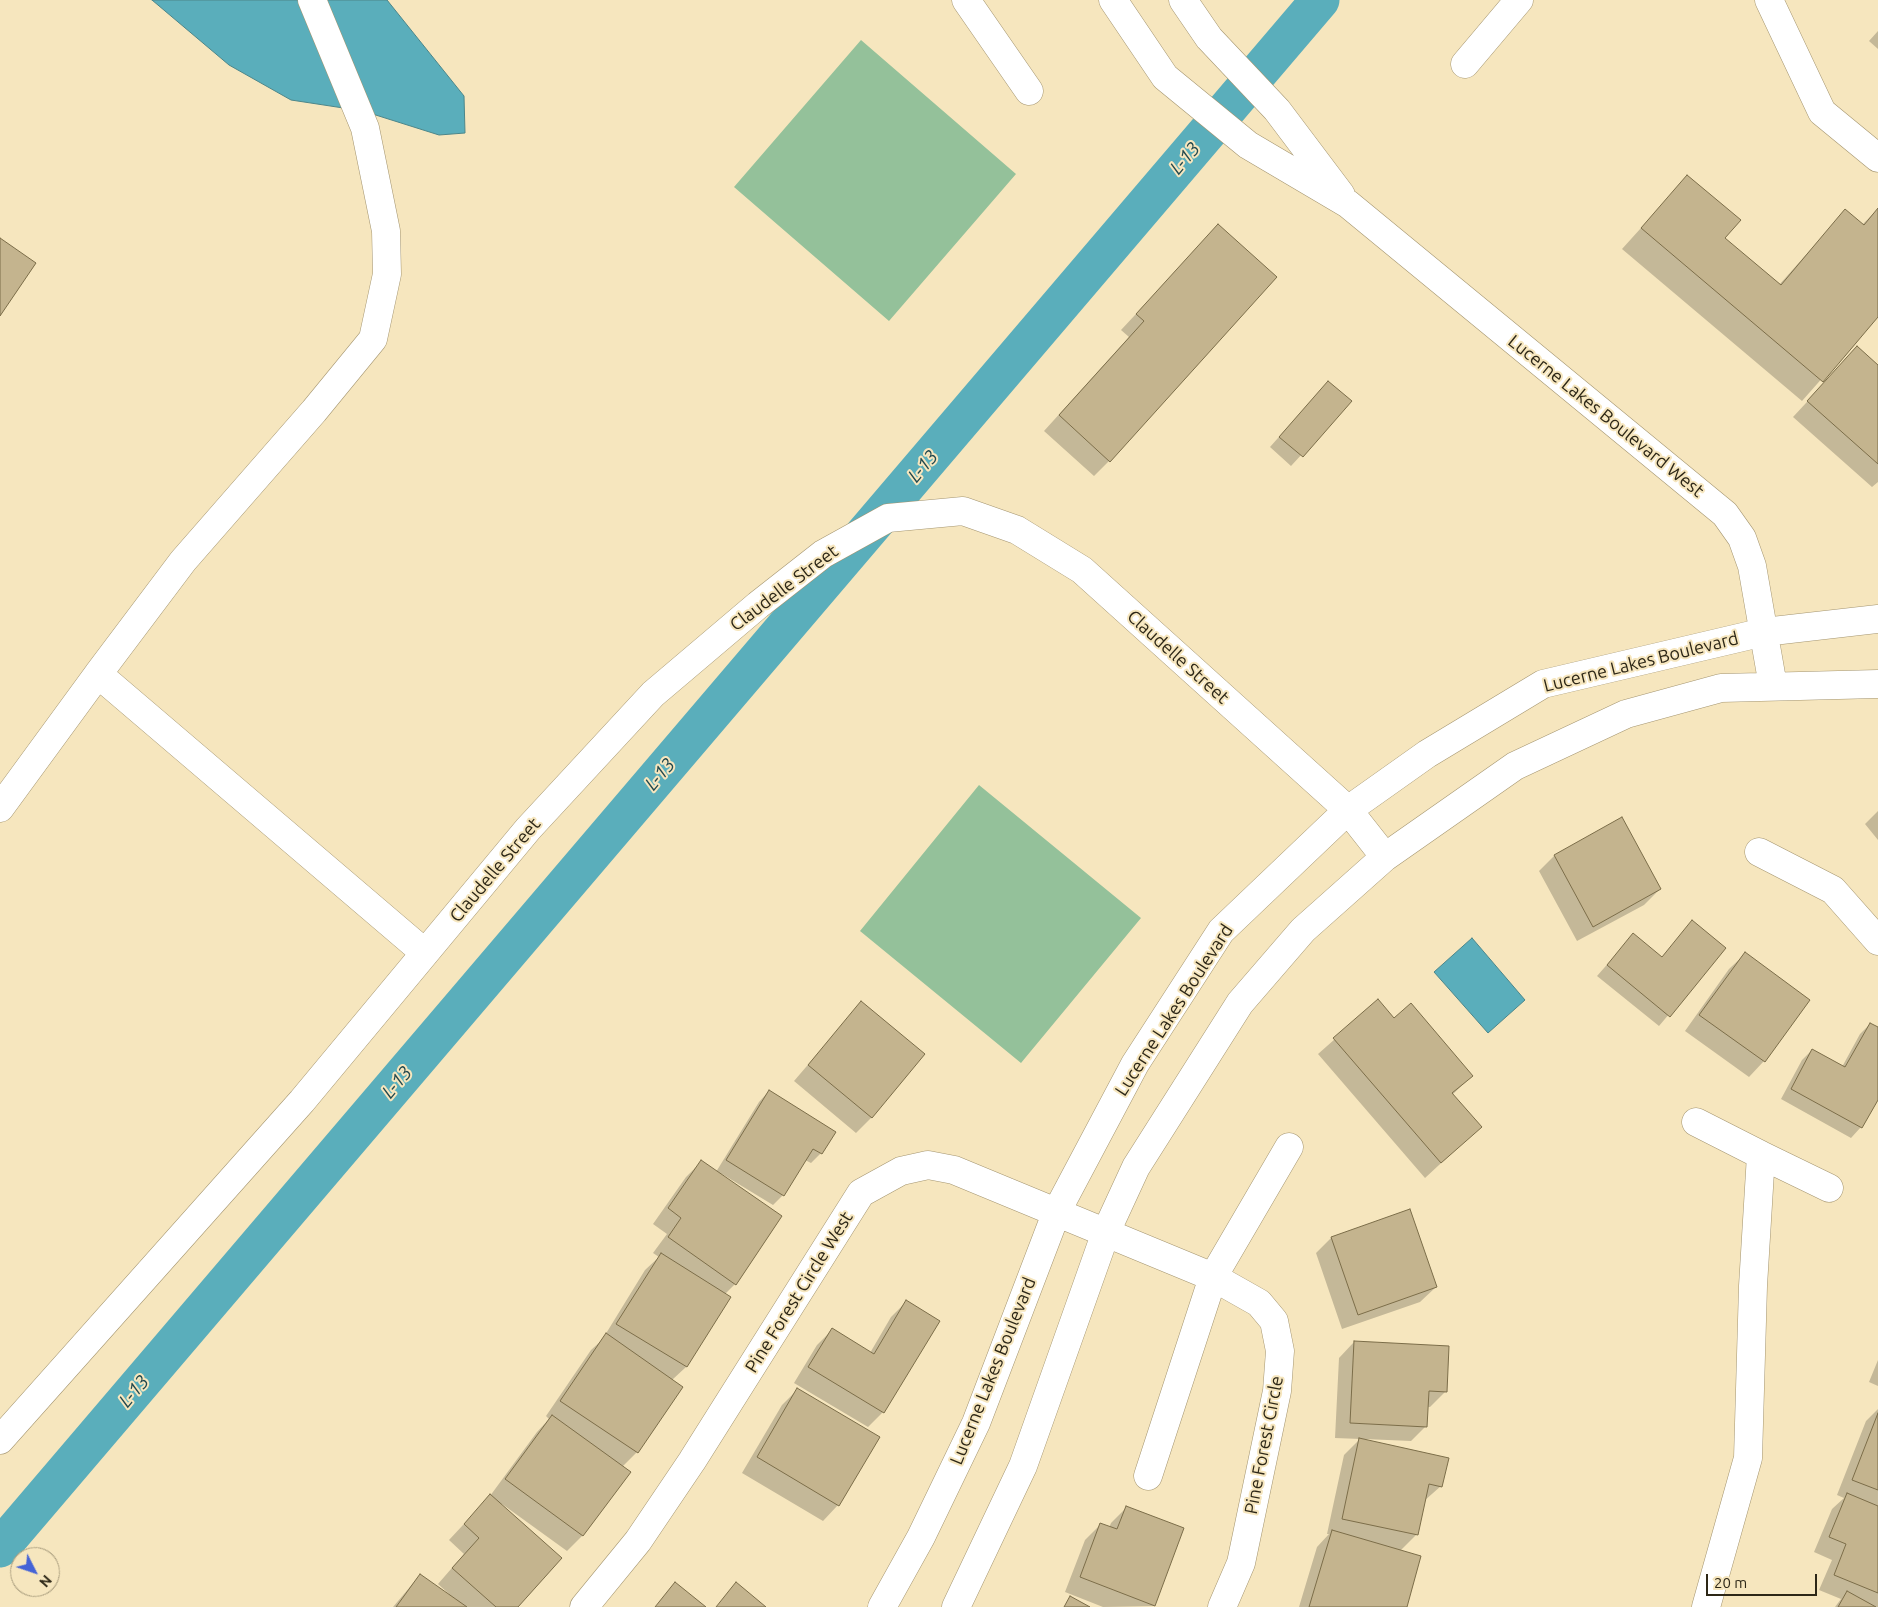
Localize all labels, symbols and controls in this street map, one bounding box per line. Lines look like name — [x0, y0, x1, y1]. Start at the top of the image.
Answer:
water label: L-13 — [1165, 137, 1205, 179]
street label: Lucerne Lakes Boulevard West — [1504, 330, 1708, 502]
water label: L-13 — [903, 445, 943, 487]
street label: Claudelle Street — [726, 540, 842, 636]
street label: Claudelle Street — [1123, 606, 1233, 708]
street label: Lucerne Lakes Boulevard — [1541, 627, 1741, 697]
water label: L-13 — [640, 753, 680, 795]
street label: Claudelle Street — [445, 813, 545, 927]
street label: Lucerne Lakes Boulevard — [1110, 920, 1238, 1100]
water label: L-13 — [377, 1061, 417, 1103]
street label: Pine Forest Circle West — [741, 1208, 857, 1376]
street label: Lucerne Lakes Boulevard — [945, 1274, 1041, 1468]
water label: L-13 — [114, 1370, 154, 1412]
street label: Pine Forest Circle — [1240, 1374, 1288, 1516]
north arrow — [10, 1547, 60, 1597]
scale bar — [1708, 1564, 1819, 1596]
text: N — [36, 1572, 55, 1590]
text: 20 m — [1714, 1574, 1747, 1591]

